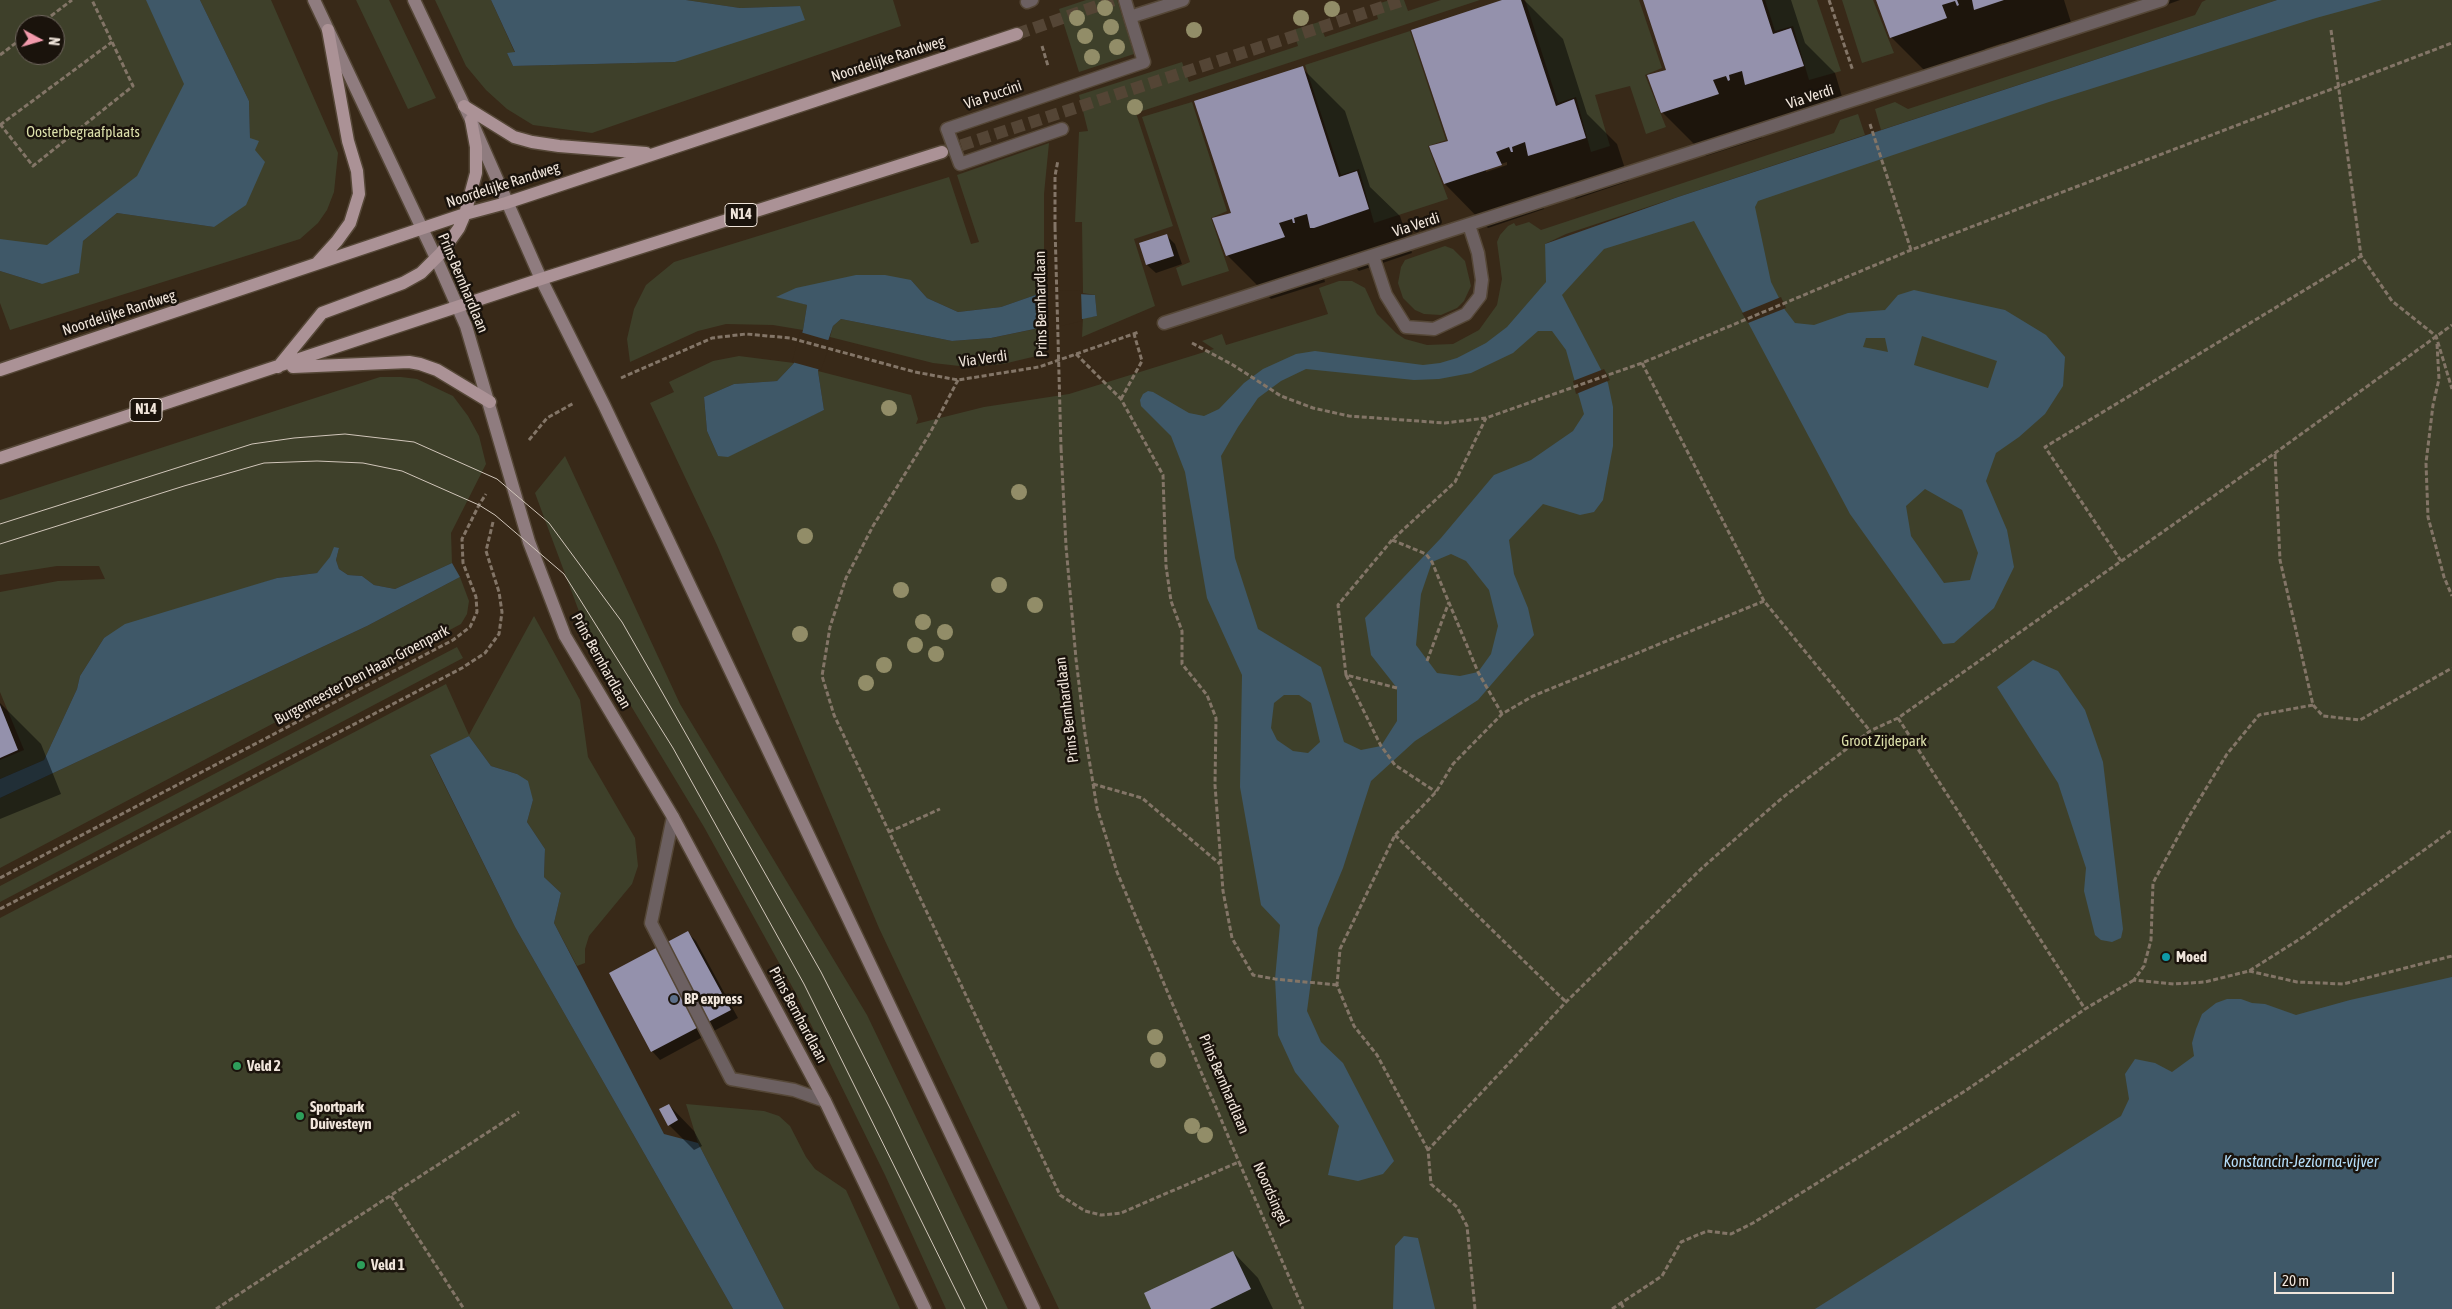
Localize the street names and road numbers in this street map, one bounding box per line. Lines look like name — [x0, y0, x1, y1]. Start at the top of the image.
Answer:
street label: Noordelijke Randweg — [829, 32, 947, 86]
street label: Via Puccini — [962, 77, 1024, 113]
street label: Via Verdi — [1784, 81, 1836, 113]
street label: Noordelijke Randweg — [444, 158, 562, 212]
road number: N14 — [725, 204, 757, 226]
street label: Via Verdi — [1390, 209, 1442, 241]
street label: Prins Bernhardlaan — [434, 230, 492, 336]
street label: Prins Bernhardlaan — [1031, 251, 1051, 357]
street label: Noordelijke Randweg — [60, 286, 178, 340]
street label: Via Verdi — [958, 347, 1008, 371]
road number: N14 — [130, 398, 162, 422]
street label: Prins Bernhardlaan — [567, 610, 635, 712]
street label: Burgemeester Den Haan-Groenpark — [272, 621, 452, 729]
street label: Prins Bernhardlaan — [1052, 656, 1082, 764]
street label: Prins Bernhardlaan — [765, 964, 831, 1066]
street label: Prins Bernhardlaan — [1195, 1031, 1253, 1137]
street label: Noordsingel — [1249, 1160, 1293, 1228]

